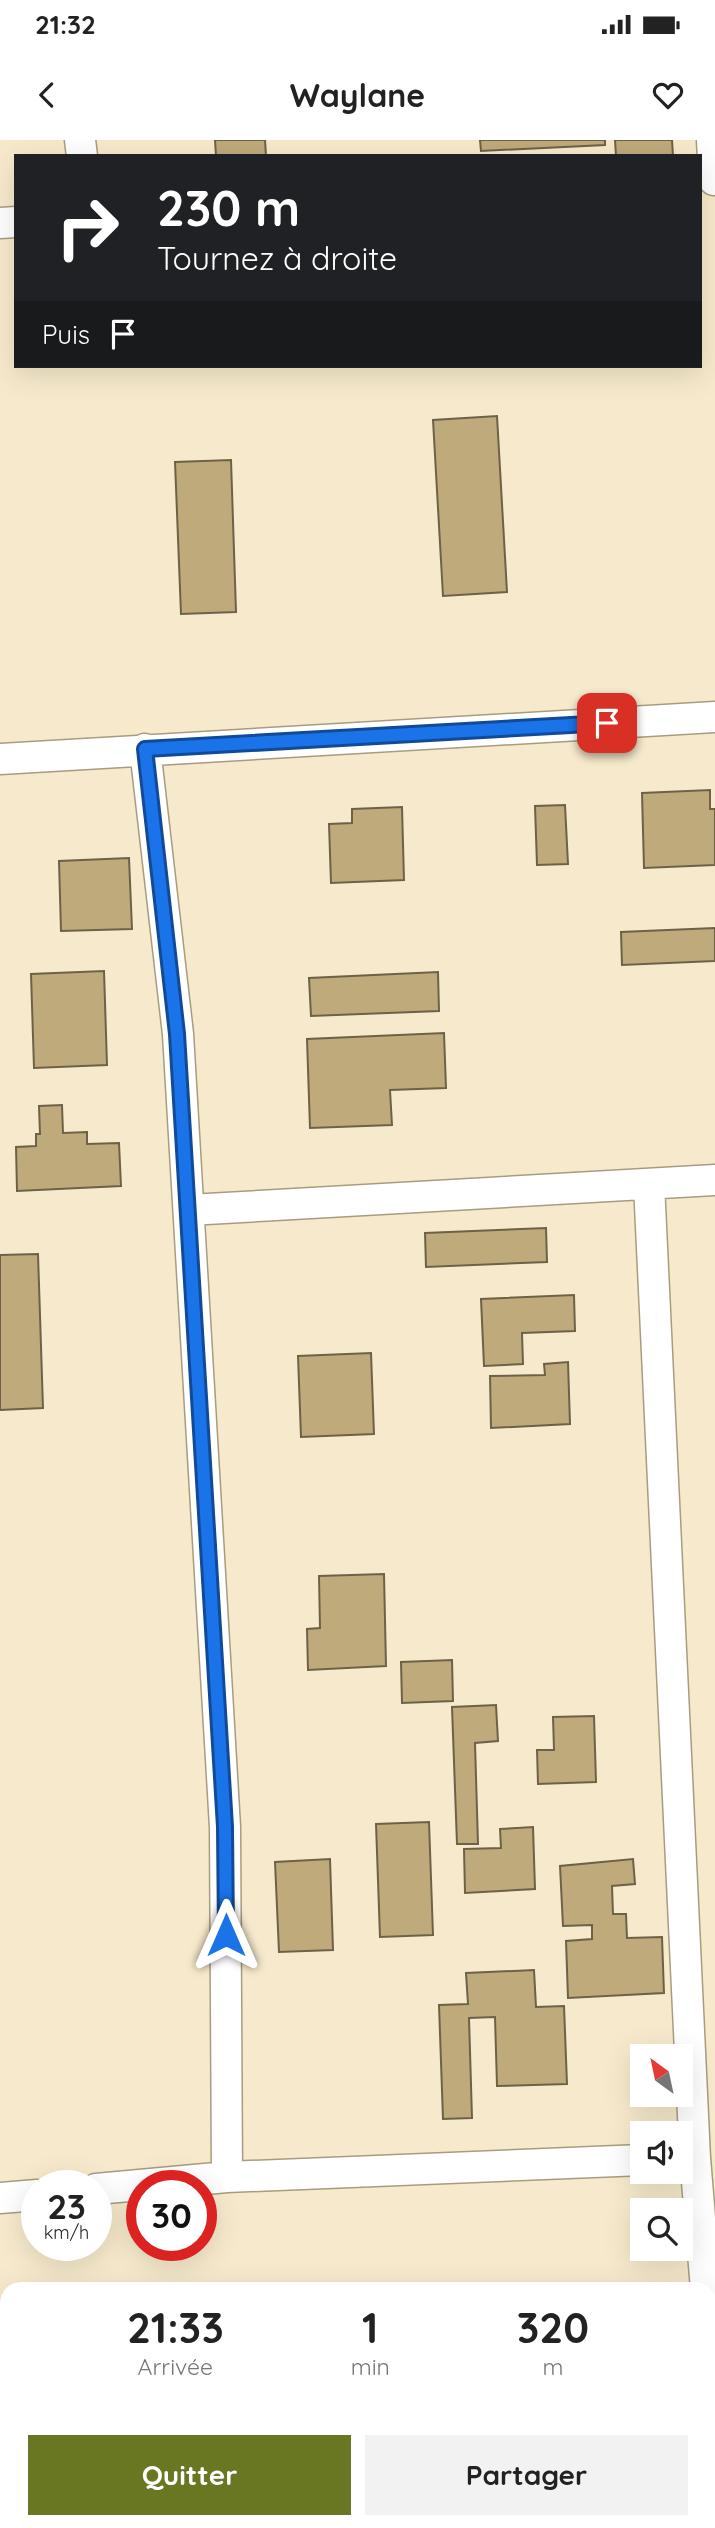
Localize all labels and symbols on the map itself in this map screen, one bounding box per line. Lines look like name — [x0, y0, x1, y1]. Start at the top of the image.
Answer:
pin — [577, 693, 637, 753]
position arrow — [189, 1898, 263, 1972]
north arrow — [630, 2044, 693, 2107]
speed limit sign: 30 — [126, 2170, 217, 2261]

